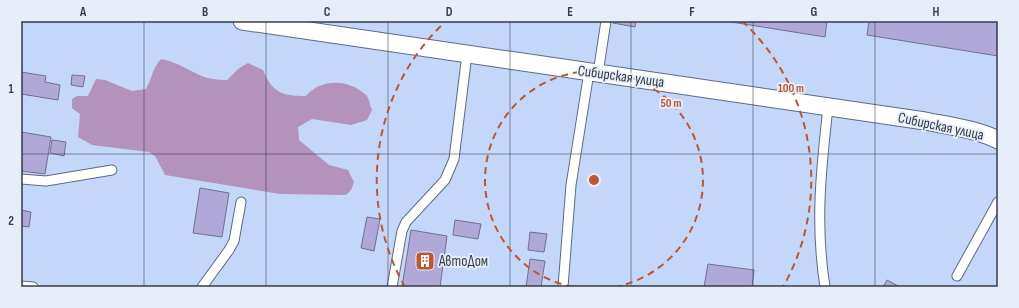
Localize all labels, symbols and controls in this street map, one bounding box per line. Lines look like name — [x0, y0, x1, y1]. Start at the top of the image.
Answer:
text: A — [79, 4, 87, 20]
text: B — [202, 4, 208, 20]
text: C — [324, 4, 331, 20]
text: D — [446, 4, 453, 20]
text: E — [567, 4, 573, 20]
text: F — [689, 4, 695, 20]
text: G — [811, 4, 818, 20]
text: H — [933, 4, 940, 20]
street label: Сибирская улица — [576, 61, 666, 92]
text: 1 — [8, 81, 14, 97]
text: 100 m — [778, 81, 804, 96]
text: 50 m — [661, 96, 681, 111]
street label: Сибирская улица — [896, 108, 986, 145]
centre of rings — [587, 173, 601, 187]
text: 2 — [8, 213, 14, 229]
building icon: АвтоДом — [414, 250, 436, 272]
place label: АвтоДом — [438, 252, 488, 271]

